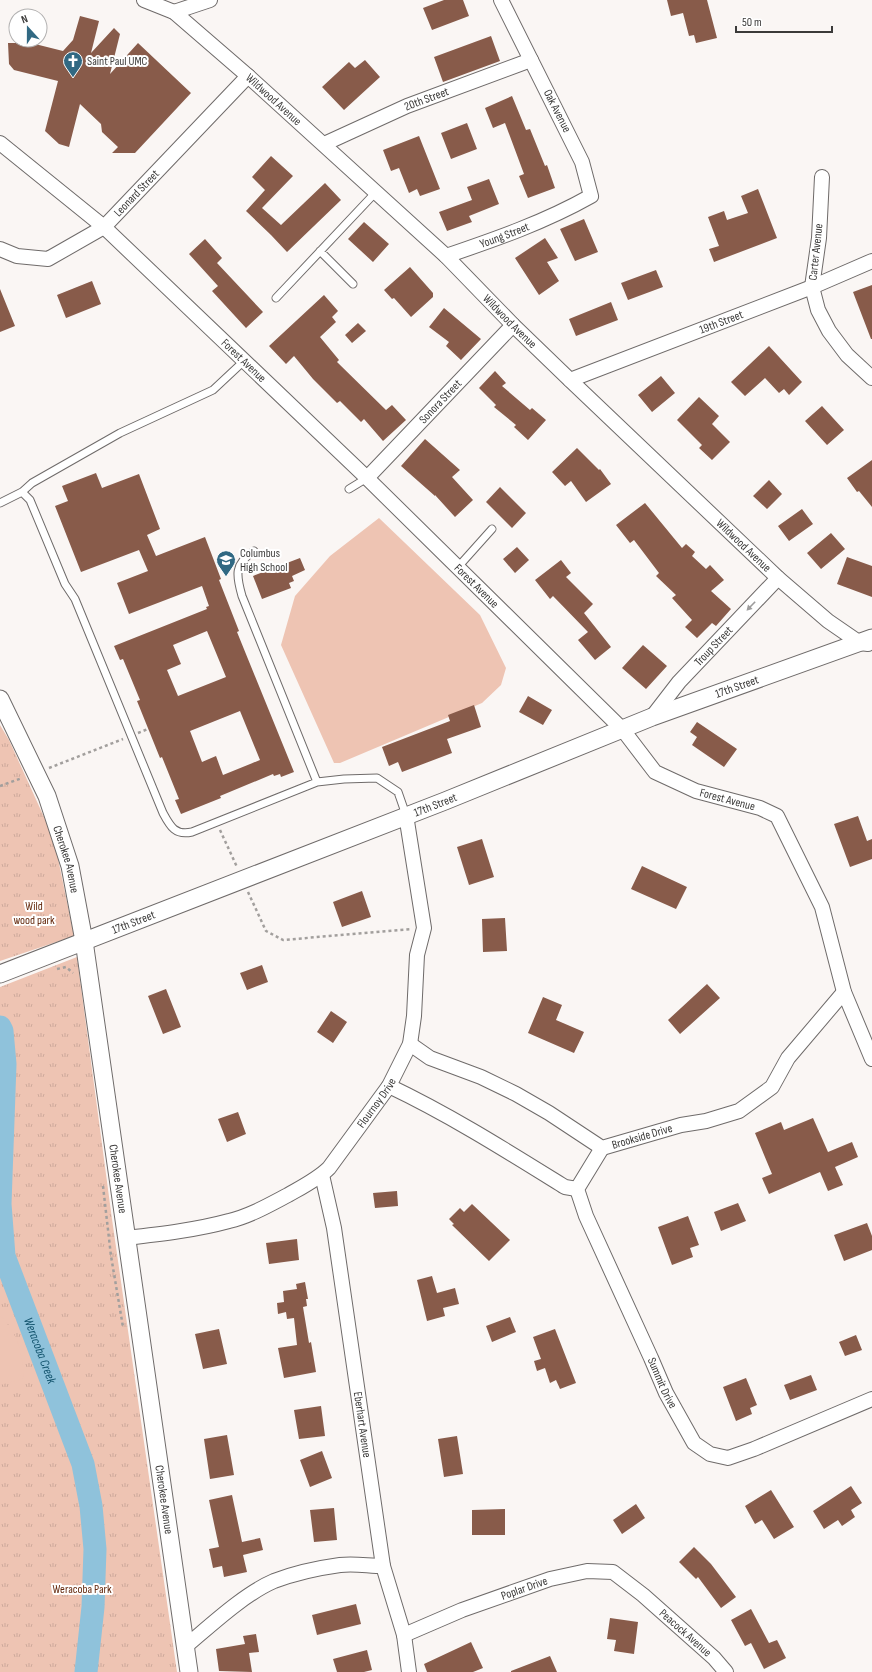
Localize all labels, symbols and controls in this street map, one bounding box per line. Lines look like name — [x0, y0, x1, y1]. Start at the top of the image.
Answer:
north arrow — [8, 8, 48, 48]
scale bar — [736, 8, 832, 34]
text: N — [20, 12, 30, 26]
text: 50 m — [742, 15, 762, 30]
church icon: Saint Paul UMC — [62, 50, 84, 78]
place label: Saint Paul UMC — [87, 54, 148, 69]
street label: Wildwood Avenue — [243, 70, 305, 129]
street label: 20th Street — [402, 84, 451, 114]
street label: Oak Avenue — [540, 87, 574, 135]
street label: Leonard Street — [110, 166, 163, 220]
street label: Young Street — [478, 219, 532, 251]
street label: Carter Avenue — [806, 223, 826, 281]
street label: Wildwood Avenue — [480, 291, 540, 352]
street label: 19th Street — [697, 307, 746, 337]
street label: Forest Avenue — [218, 335, 270, 386]
street label: Sonora Street — [416, 376, 465, 427]
street label: Wildwood Avenue — [713, 516, 774, 575]
place label: Columbus High School — [240, 546, 287, 575]
school or university icon: Columbus High School — [215, 549, 237, 577]
street label: Forest Avenue — [451, 561, 502, 611]
one-way arrow — [747, 601, 756, 611]
street label: Troup Street — [691, 623, 736, 669]
street label: 17th Street — [713, 672, 761, 701]
street label: Forest Avenue — [698, 785, 757, 814]
street label: 17th Street — [411, 789, 459, 820]
street label: Cherokee Avenue — [50, 824, 82, 894]
park label: Wild wood park — [13, 899, 55, 928]
street label: 17th Street — [109, 907, 157, 937]
street label: Flournoy Drive — [353, 1075, 399, 1131]
street label: Brookside Drive — [610, 1120, 674, 1152]
street label: Cherokee Avenue — [106, 1143, 131, 1214]
water label: Weracoba Creek — [20, 1315, 60, 1387]
street label: Summit Drive — [644, 1355, 681, 1411]
street label: Eberhart Avenue — [350, 1391, 375, 1459]
street label: Cherokee Avenue — [152, 1464, 177, 1535]
street label: Poplar Drive — [499, 1573, 550, 1603]
park label: Weracoba Park — [52, 1582, 112, 1597]
street label: Peacock Avenue — [656, 1606, 715, 1660]

